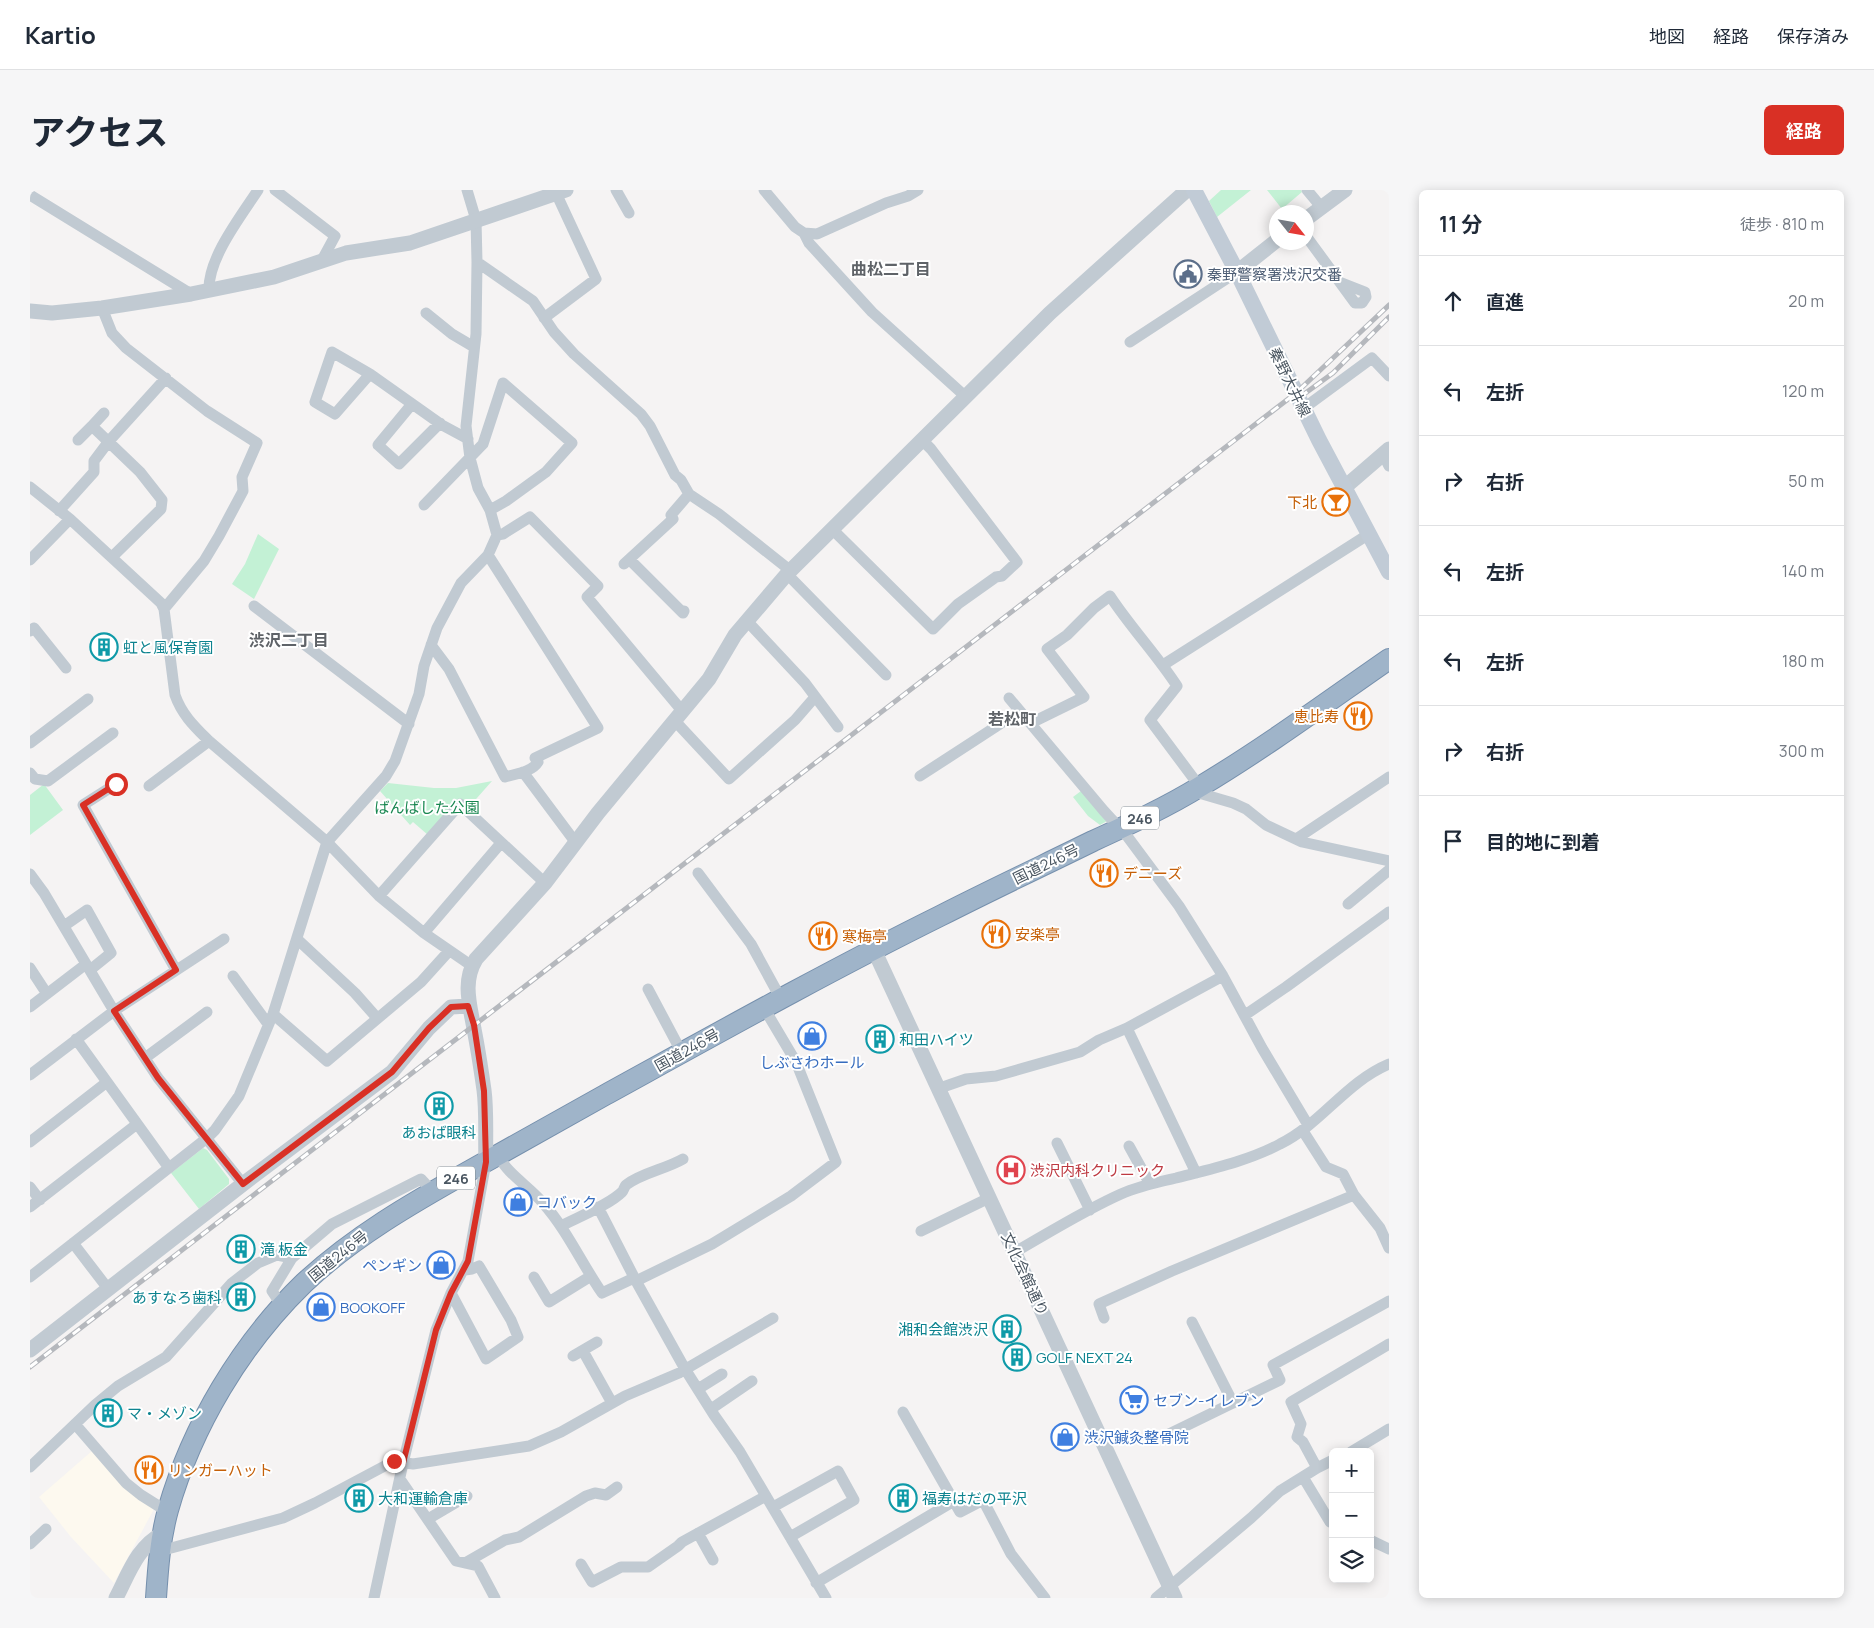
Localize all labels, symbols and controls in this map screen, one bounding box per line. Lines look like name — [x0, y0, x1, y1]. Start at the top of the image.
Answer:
text: Kartio — [25, 18, 96, 51]
text: 地図 — [1649, 24, 1685, 48]
text: 経路 — [1713, 24, 1749, 48]
text: 保存済み — [1777, 24, 1849, 48]
button: 経路 — [1764, 105, 1844, 155]
text: アクセス — [30, 108, 168, 156]
north arrow — [1269, 205, 1314, 250]
text: 11 分 — [1439, 210, 1483, 238]
text: 徒歩 · 810 m — [1740, 213, 1824, 235]
district label: 曲松二丁目 — [851, 258, 931, 280]
public building icon: 秦野警察署渋沢交番 — [1173, 259, 1203, 289]
place label: 秦野警察署渋沢交番 — [1207, 264, 1342, 285]
icon: ahead — [1439, 287, 1467, 315]
text: 直進 — [1486, 289, 1524, 315]
text: 20 m — [1788, 290, 1824, 312]
street label: 秦野大井線 — [1264, 344, 1316, 420]
icon: left — [1439, 377, 1467, 405]
text: 左折 — [1486, 379, 1524, 405]
text: 120 m — [1782, 380, 1824, 402]
icon: right — [1439, 467, 1467, 495]
text: 右折 — [1486, 469, 1524, 495]
text: 50 m — [1788, 470, 1824, 492]
bar icon: 下北 — [1321, 487, 1351, 517]
place label: 下北 — [1287, 492, 1317, 513]
icon: left — [1439, 557, 1467, 585]
text: 左折 — [1486, 559, 1524, 585]
text: 140 m — [1782, 560, 1824, 582]
district label: 渋沢二丁目 — [249, 629, 329, 651]
building icon: 虹と風保育園 — [89, 632, 119, 662]
place label: 虹と風保育園 — [123, 637, 213, 658]
icon: left — [1439, 647, 1467, 675]
text: 左折 — [1486, 649, 1524, 675]
text: 180 m — [1782, 650, 1824, 672]
restaurant icon: 恵比寿 — [1343, 701, 1373, 731]
place label: 恵比寿 — [1294, 706, 1339, 727]
district label: 若松町 — [988, 708, 1036, 730]
icon: right — [1439, 737, 1467, 765]
text: 右折 — [1486, 739, 1524, 765]
text: 300 m — [1779, 740, 1824, 762]
route start — [105, 773, 128, 796]
park label: ばんばした公園 — [374, 797, 480, 818]
road number: 246 — [1121, 806, 1159, 830]
icon: arrive — [1439, 827, 1467, 855]
text: 目的地に到着 — [1486, 829, 1600, 855]
street label: 国道246号 — [1009, 839, 1083, 889]
restaurant icon: デニーズ — [1089, 858, 1119, 888]
place label: デニーズ — [1123, 863, 1182, 884]
restaurant icon: 安楽亭 — [981, 919, 1011, 949]
restaurant icon: 寒梅亭 — [808, 921, 838, 951]
place label: 安楽亭 — [1015, 924, 1060, 945]
place label: 寒梅亭 — [842, 926, 887, 947]
shop icon: しぶさわホール — [797, 1021, 827, 1051]
street label: 国道246号 — [651, 1024, 723, 1076]
building icon: 和田ハイツ — [865, 1024, 895, 1054]
place label: 和田ハイツ — [899, 1029, 974, 1050]
place label: しぶさわホール — [759, 1052, 865, 1073]
building icon: あおば眼科 — [424, 1091, 454, 1121]
place label: あおば眼科 — [401, 1122, 477, 1143]
hospital icon: 渋沢内科クリニック — [996, 1155, 1026, 1185]
place label: 渋沢内科クリニック — [1030, 1160, 1165, 1181]
road number: 246 — [437, 1166, 475, 1190]
shop icon: コバック — [503, 1187, 533, 1217]
place label: コバック — [537, 1192, 597, 1213]
street label: 国道246号 — [304, 1225, 372, 1287]
street label: 文化会館通り — [996, 1229, 1054, 1319]
building icon: 滝 板金 — [226, 1234, 256, 1264]
place label: 滝 板金 — [260, 1239, 308, 1260]
shop icon: ペンギン — [426, 1250, 456, 1280]
place label: ペンギン — [362, 1255, 422, 1276]
building icon: あすなろ歯科 — [226, 1282, 256, 1312]
place label: あすなろ歯科 — [132, 1287, 222, 1308]
shop icon: BOOKOFF — [306, 1292, 336, 1322]
place label: BOOKOFF — [340, 1297, 406, 1318]
building icon: 湘和会館渋沢 — [992, 1314, 1022, 1344]
place label: 湘和会館渋沢 — [898, 1319, 988, 1340]
building icon: GOLF NEXT 24 — [1002, 1342, 1032, 1372]
place label: GOLF NEXT 24 — [1036, 1347, 1133, 1368]
supermarket icon: セブン-イレブン — [1119, 1385, 1149, 1415]
place label: セブン-イレブン — [1153, 1390, 1264, 1411]
building icon: マ・メゾン — [93, 1398, 123, 1428]
place label: マ・メゾン — [127, 1403, 202, 1424]
shop icon: 渋沢鍼灸整骨院 — [1050, 1422, 1080, 1452]
place label: 渋沢鍼灸整骨院 — [1084, 1427, 1189, 1448]
map controls — [1329, 1448, 1374, 1583]
button: + — [1329, 1448, 1374, 1493]
route end — [383, 1450, 406, 1473]
restaurant icon: リンガーハット — [134, 1455, 164, 1485]
place label: リンガーハット — [168, 1460, 273, 1481]
building icon: 大和運輸倉庫 — [344, 1483, 374, 1513]
building icon: 福寿はだの平沢 — [888, 1483, 918, 1513]
place label: 大和運輸倉庫 — [378, 1488, 468, 1509]
place label: 福寿はだの平沢 — [922, 1488, 1027, 1509]
button: − — [1329, 1493, 1374, 1538]
button: layers — [1329, 1538, 1374, 1583]

